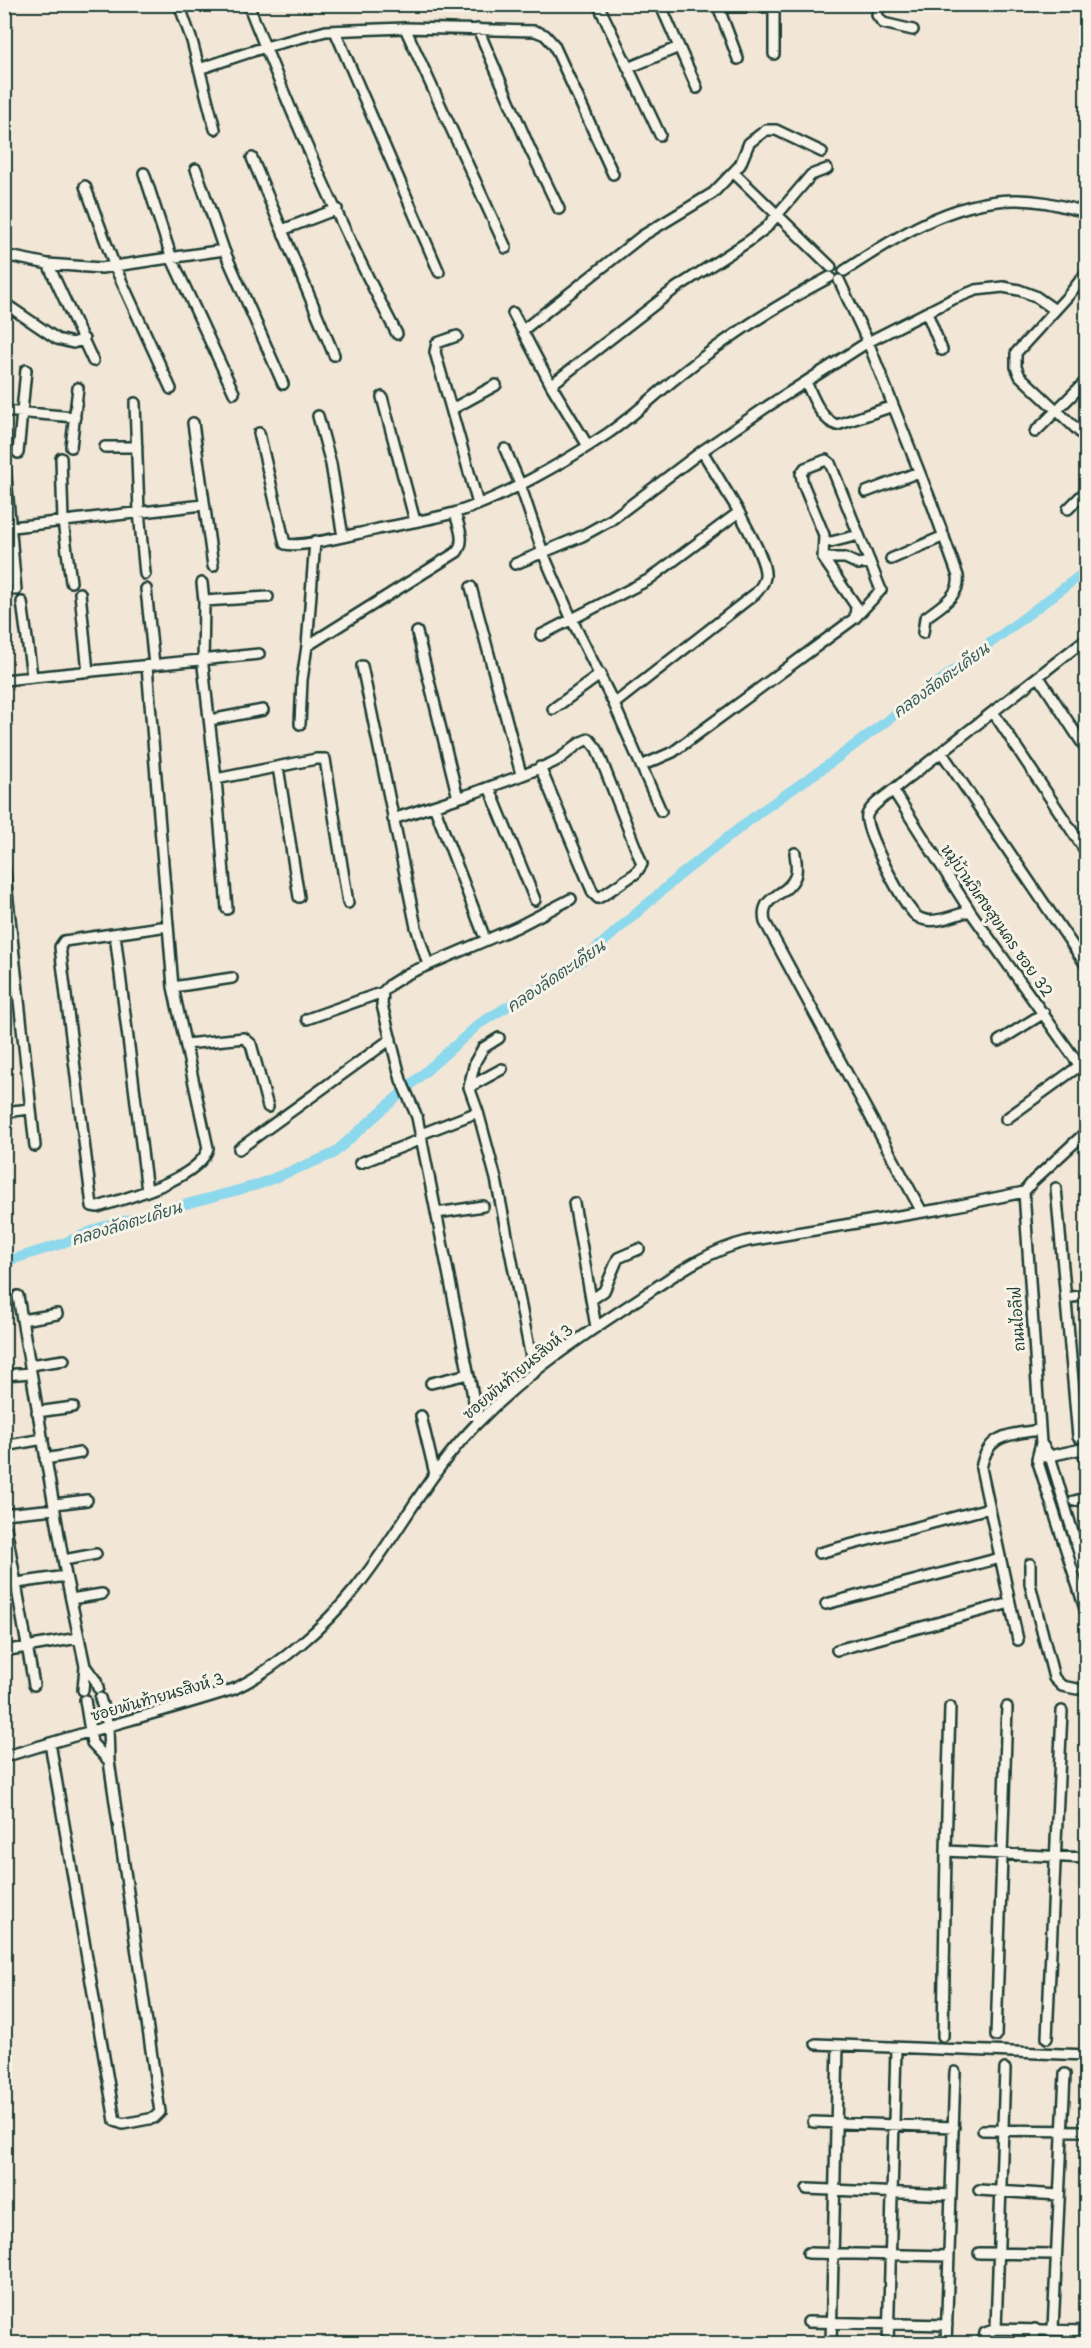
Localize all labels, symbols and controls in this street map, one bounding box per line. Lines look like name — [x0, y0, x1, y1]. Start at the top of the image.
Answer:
water label: คลองลัดตะเคียน — [887, 635, 994, 722]
street label: หมู่บ้านวิเศษสุขนคร ซอย 32 — [936, 839, 1060, 1002]
water label: คลองลัดตะเคียน — [501, 932, 610, 1017]
water label: คลองลัดตะเคียน — [68, 1193, 185, 1250]
street label: ถนนไอลีฟ — [1002, 1286, 1030, 1352]
street label: ซอยพันท้ายนรสิงห์ 3 — [457, 1318, 577, 1424]
street label: ซอยพันท้ายนรสิงห์ 3 — [87, 1666, 227, 1726]

